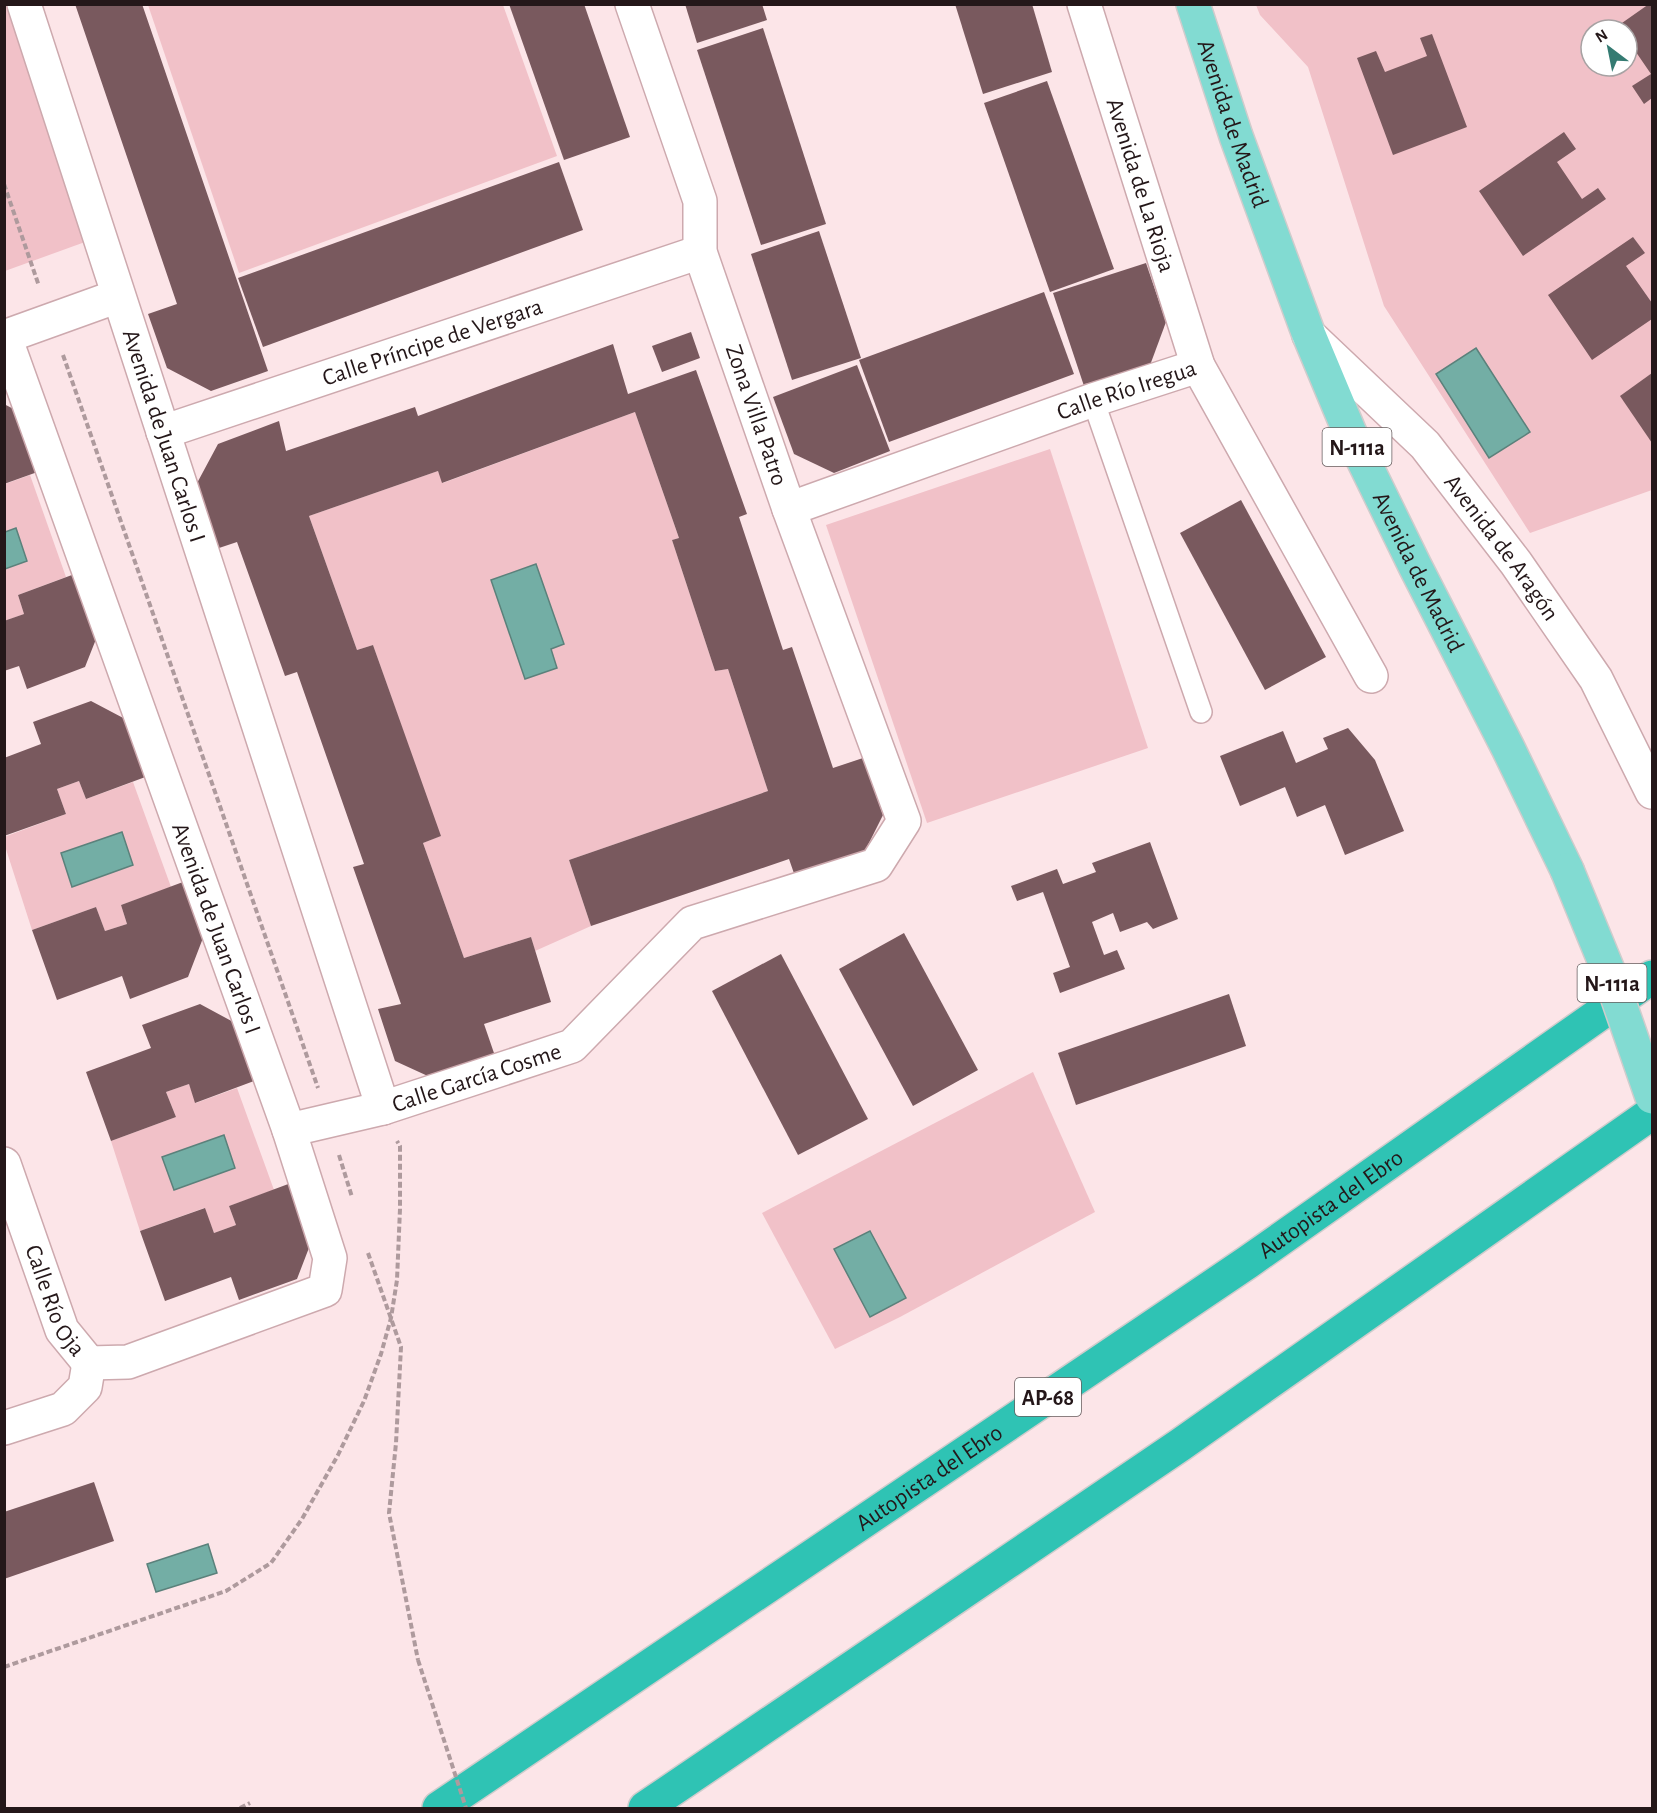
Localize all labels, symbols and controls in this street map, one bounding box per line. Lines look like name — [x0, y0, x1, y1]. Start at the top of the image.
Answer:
north arrow — [1579, 18, 1639, 78]
text: N — [1593, 26, 1611, 46]
street label: Avenida de Madrid — [1192, 37, 1272, 211]
street label: Avenida de La Rioja — [1101, 96, 1179, 275]
street label: Calle Príncipe de Vergara — [319, 295, 546, 391]
street label: Avenida de Juan Carlos I — [118, 327, 209, 545]
street label: Zona Villa Patro — [721, 342, 791, 489]
street label: Calle Río Iregua — [1054, 356, 1199, 425]
road number: N-111a — [1322, 428, 1392, 466]
street label: Avenida de Aragón — [1439, 470, 1563, 625]
street label: Avenida de Madrid — [1368, 488, 1468, 656]
street label: Avenida de Juan Carlos I — [167, 820, 265, 1037]
road number: N-111a — [1578, 964, 1646, 1002]
street label: Calle García Cosme — [389, 1039, 564, 1117]
street label: Autopista del Ebro — [1254, 1146, 1408, 1264]
street label: Calle Río Oja — [20, 1242, 89, 1361]
road number: AP-68 — [1015, 1378, 1081, 1416]
street label: Autopista del Ebro — [852, 1420, 1007, 1536]

